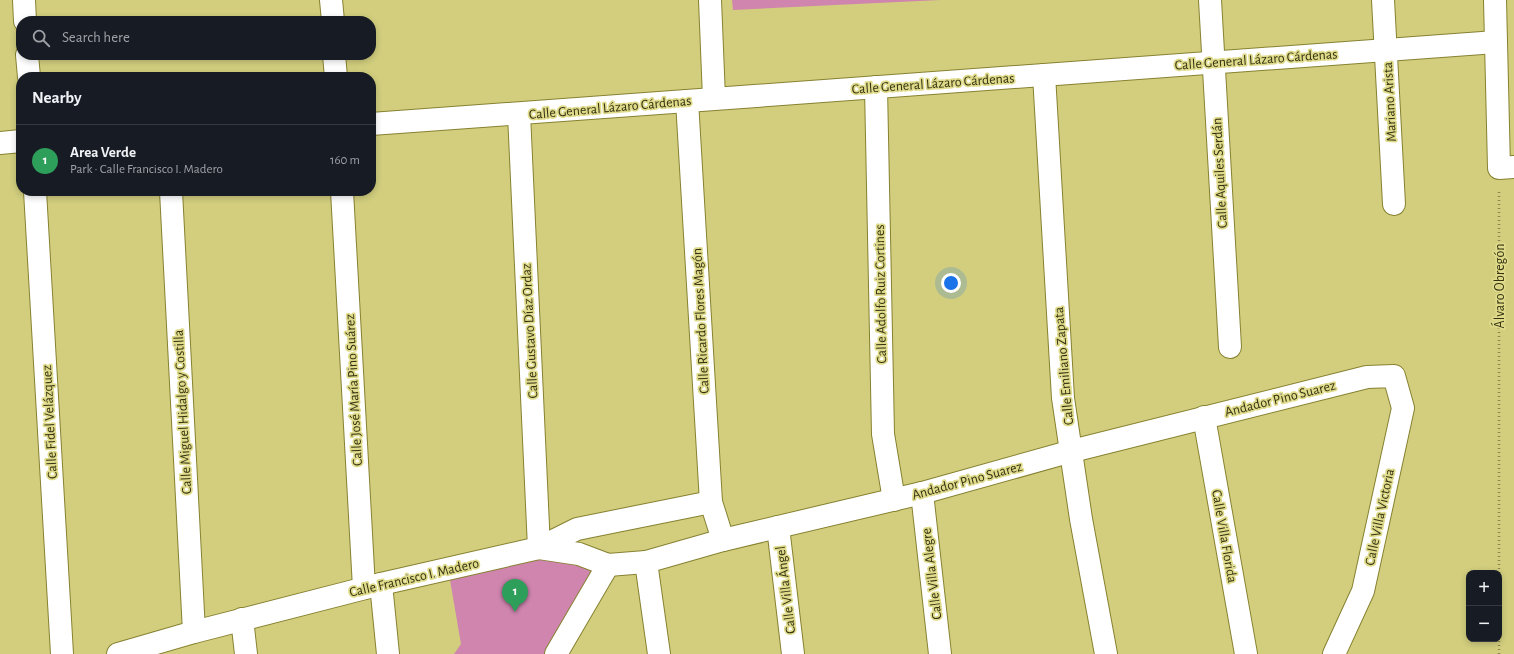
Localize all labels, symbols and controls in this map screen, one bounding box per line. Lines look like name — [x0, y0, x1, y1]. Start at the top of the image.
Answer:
search box — [16, 16, 376, 60]
icon: search — [30, 27, 52, 49]
text: Search here — [62, 30, 130, 45]
street label: Calle General Lázaro Cárdenas — [1174, 47, 1338, 73]
street label: Mariano Arista — [1381, 61, 1399, 142]
street label: Calle General Lázaro Cárdenas — [851, 71, 1015, 97]
text: Nearby — [32, 89, 82, 106]
street label: Calle General Lázaro Cárdenas — [528, 94, 692, 122]
street label: Calle Aquiles Serdán — [1210, 117, 1230, 228]
text: Area Verde — [70, 145, 136, 160]
text: 1 — [43, 154, 47, 167]
text: 160 m — [330, 154, 360, 167]
text: Park · Calle Francisco I. Madero — [70, 163, 223, 176]
street label: Calle Adolfo Ruiz Cortines — [873, 224, 889, 364]
street label: Álvaro Obregón — [1490, 244, 1507, 328]
street label: Calle Ricardo Flores Magón — [690, 248, 712, 394]
street label: Calle Gustavo Díaz Ordaz — [519, 263, 541, 399]
your location — [941, 273, 961, 293]
street label: Calle Emiliano Zapata — [1052, 306, 1076, 426]
street label: Calle José María Pino Suárez — [343, 313, 365, 466]
street label: Calle Miguel Hidalgo y Costilla — [172, 329, 194, 495]
street label: Calle Fidel Velázquez — [40, 364, 60, 479]
street label: Andador Pino Suarez — [1223, 378, 1337, 420]
street label: Andador Pino Suarez — [911, 459, 1024, 502]
street label: Calle Villa Victoria — [1363, 467, 1397, 567]
street label: Calle Villa Florida — [1209, 489, 1239, 584]
street label: Calle Villa Alegre — [919, 527, 945, 620]
street label: Calle Villa Ángel — [771, 545, 798, 635]
street label: Calle Francisco I. Madero — [348, 556, 481, 600]
map controls — [1466, 570, 1502, 642]
button: + — [1466, 570, 1502, 606]
pin: 1 — [502, 579, 528, 612]
button: − — [1466, 606, 1502, 642]

